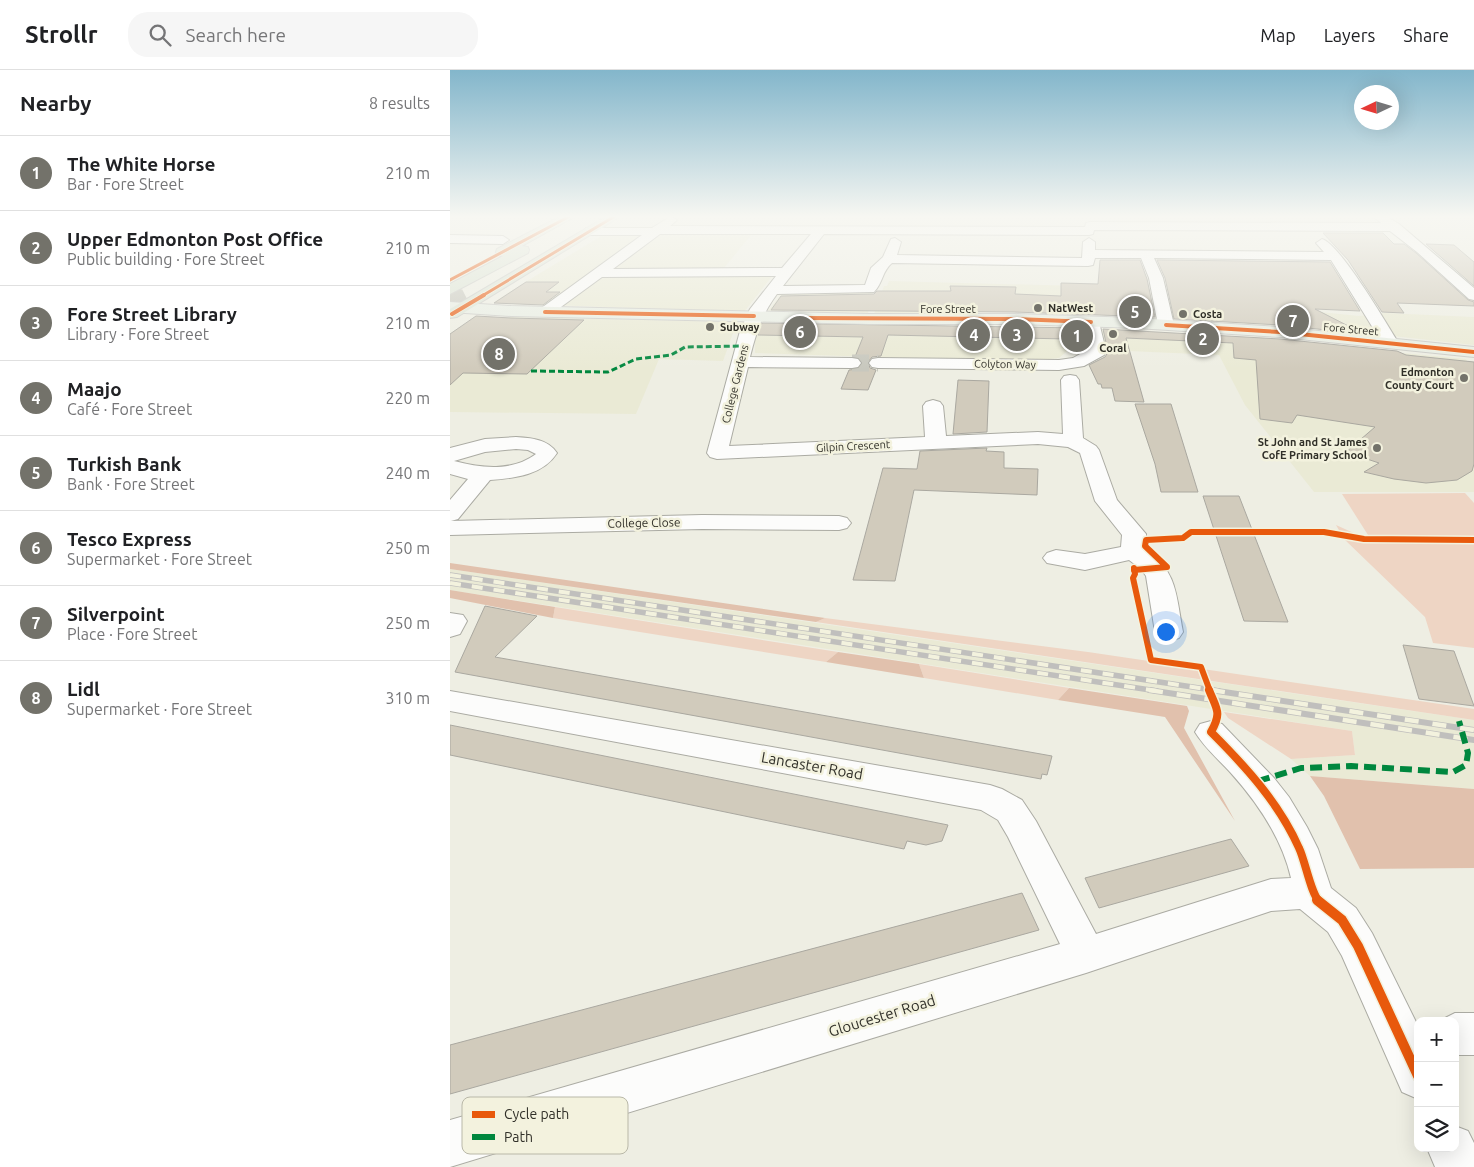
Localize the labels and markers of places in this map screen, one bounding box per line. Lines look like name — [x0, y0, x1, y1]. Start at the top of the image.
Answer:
pin: 5 — [1119, 293, 1151, 331]
marker: NatWest — [1032, 302, 1044, 314]
place label: NatWest — [1048, 302, 1093, 314]
pin: 7 — [1277, 302, 1309, 340]
marker: Costa — [1177, 308, 1189, 320]
place label: Costa — [1193, 308, 1222, 320]
pin: 6 — [784, 313, 816, 351]
pin: 4 — [958, 316, 990, 354]
pin: 3 — [1001, 316, 1033, 354]
pin: 1 — [1061, 317, 1093, 355]
pin: 2 — [1187, 320, 1219, 358]
marker: Subway — [704, 321, 716, 333]
place label: Subway — [720, 321, 760, 333]
marker: Coral — [1107, 328, 1119, 340]
pin: 8 — [483, 335, 515, 373]
place label: Coral — [1099, 342, 1127, 354]
place label: Edmonton County Court — [1385, 366, 1454, 391]
marker: Edmonton County Court — [1458, 372, 1470, 384]
place label: St John and St James CofE Primary School — [1258, 436, 1368, 461]
marker: St John and St James CofE Primary School — [1371, 442, 1383, 454]

